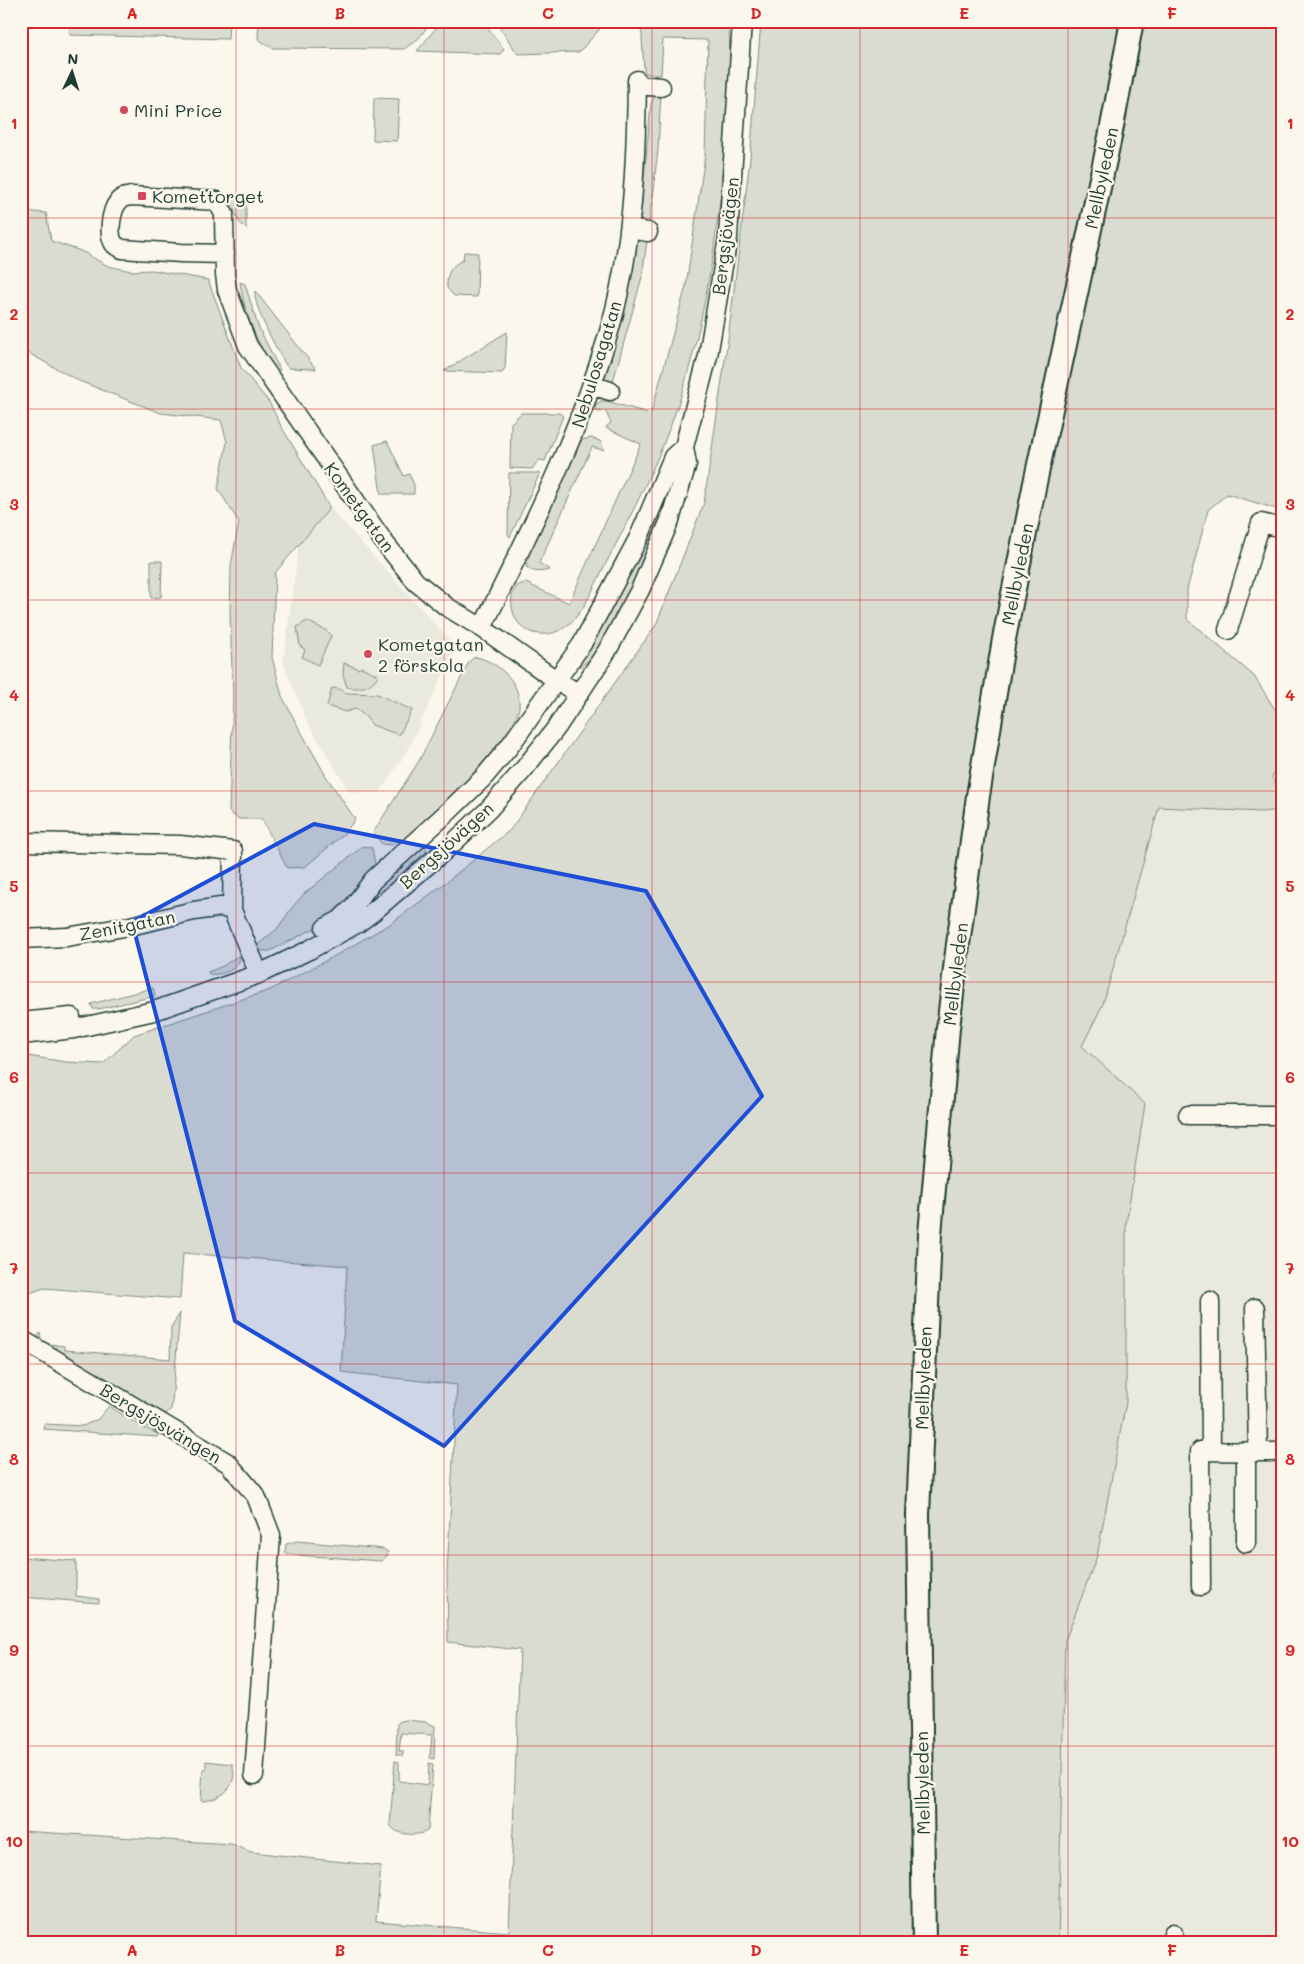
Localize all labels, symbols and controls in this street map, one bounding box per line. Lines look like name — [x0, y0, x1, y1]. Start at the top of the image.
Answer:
text: A — [126, 2, 138, 23]
text: B — [335, 2, 345, 23]
text: C — [542, 2, 554, 23]
text: D — [750, 2, 762, 23]
text: E — [959, 2, 969, 23]
text: F — [1167, 2, 1177, 23]
north arrow — [48, 48, 98, 98]
text: N — [67, 49, 79, 68]
place label: Mini Price — [134, 98, 222, 122]
marker: Mini Price — [118, 104, 130, 116]
text: 1 — [10, 112, 18, 133]
text: 1 — [1286, 112, 1294, 133]
street label: Mellbyleden — [1078, 125, 1124, 231]
street label: Bergsjövägen — [706, 176, 744, 296]
place label: Komettorget — [152, 184, 264, 208]
marker: Komettorget — [136, 190, 148, 202]
street label: Nebulosagatan — [565, 298, 627, 430]
text: 2 — [10, 303, 19, 324]
text: 2 — [1286, 303, 1295, 324]
street label: Kometgatan — [319, 457, 401, 557]
text: 3 — [9, 493, 19, 514]
text: 3 — [1285, 493, 1295, 514]
street label: Mellbyleden — [995, 521, 1039, 627]
place label: Kometgatan 2 förskola — [378, 632, 484, 677]
marker: Kometgatan 2 förskola — [362, 648, 374, 660]
text: 4 — [9, 684, 19, 705]
text: 4 — [1285, 684, 1295, 705]
street label: Bergsjövägen — [394, 796, 498, 894]
text: 5 — [9, 875, 19, 896]
text: 5 — [1285, 875, 1295, 896]
street label: Zenitgatan — [77, 904, 177, 946]
street label: Mellbyleden — [937, 921, 973, 1027]
text: 6 — [9, 1066, 19, 1087]
text: 6 — [1285, 1066, 1295, 1087]
text: 7 — [10, 1257, 19, 1278]
text: 7 — [1286, 1257, 1295, 1278]
street label: Mellbyleden — [909, 1326, 937, 1430]
street label: Bergsjösvängen — [96, 1377, 226, 1469]
text: 8 — [9, 1448, 19, 1469]
text: 8 — [1285, 1448, 1295, 1469]
text: 9 — [9, 1639, 19, 1660]
text: 9 — [1285, 1639, 1295, 1660]
street label: Mellbyleden — [909, 1731, 935, 1835]
text: 10 — [5, 1830, 23, 1851]
text: 10 — [1281, 1830, 1299, 1851]
text: A — [126, 1939, 138, 1960]
text: B — [335, 1939, 345, 1960]
text: C — [542, 1939, 554, 1960]
text: D — [750, 1939, 762, 1960]
text: E — [959, 1939, 969, 1960]
text: F — [1167, 1939, 1177, 1960]

